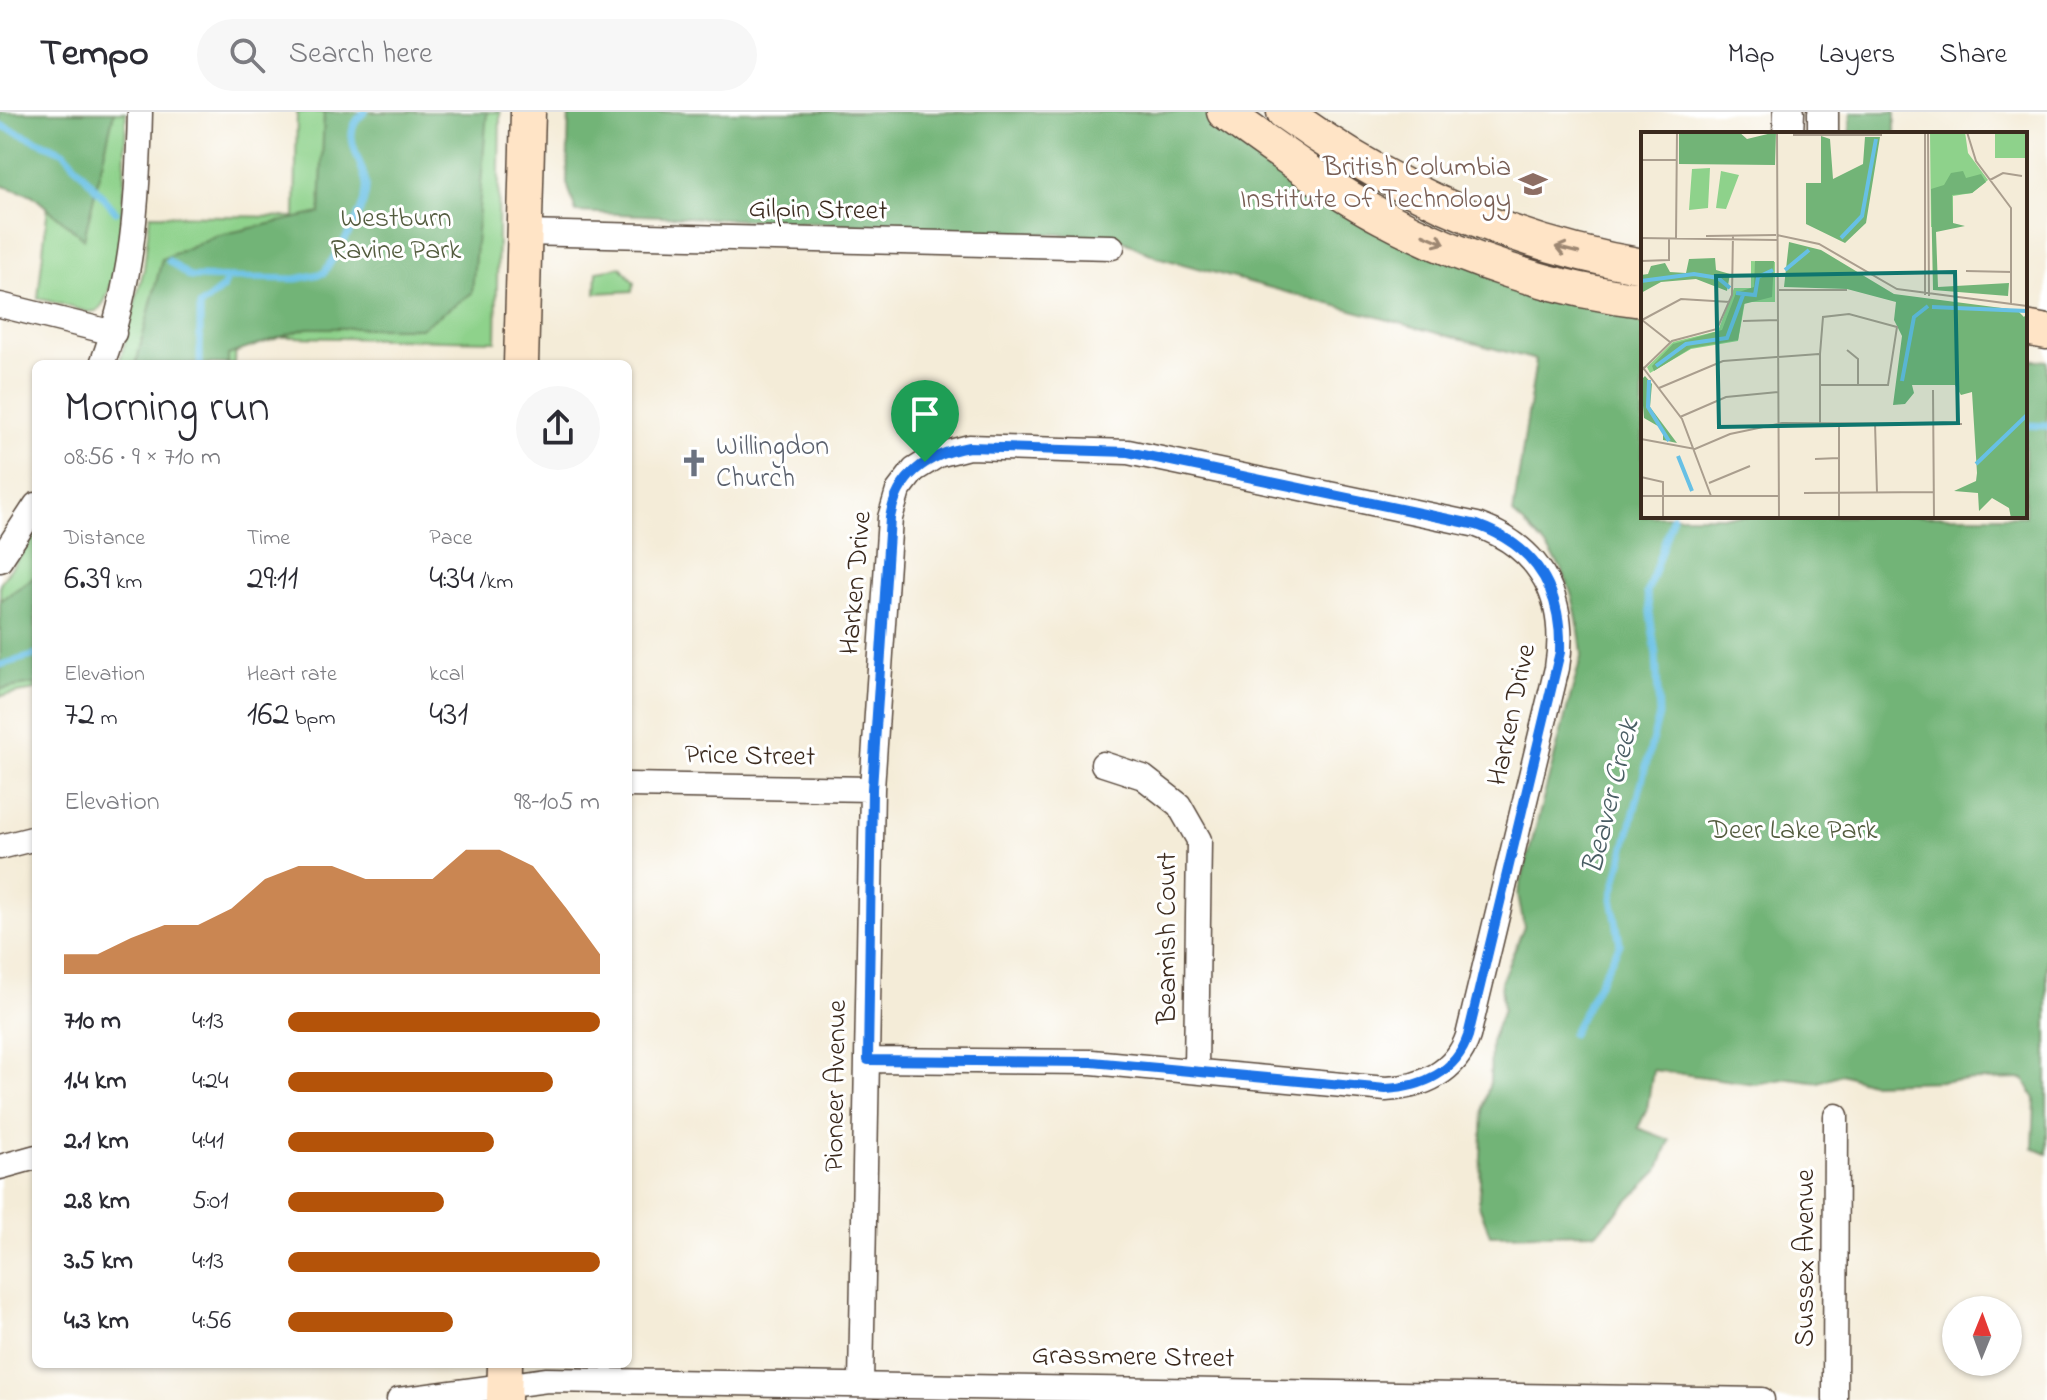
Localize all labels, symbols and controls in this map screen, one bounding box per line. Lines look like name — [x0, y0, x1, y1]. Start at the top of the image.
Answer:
search box — [197, 19, 757, 91]
text: Tempo — [40, 27, 149, 83]
icon: search — [225, 33, 269, 77]
text: Search here — [289, 33, 432, 77]
text: Map — [1727, 35, 1775, 76]
text: Layers — [1819, 35, 1895, 76]
text: Share — [1939, 35, 2007, 76]
inset map — [1641, 132, 2027, 518]
place label: British Columbia Institute Of Technology — [1240, 148, 1511, 221]
school or university icon: British Columbia Institute Of Technology — [1518, 169, 1548, 199]
street label: Gilpin Street — [748, 189, 888, 233]
park label: Westburn Ravine Park — [331, 199, 462, 272]
one-way arrow — [1421, 233, 1446, 248]
one-way arrow — [1554, 241, 1580, 256]
text: Morning run — [64, 377, 270, 441]
pin — [891, 380, 959, 462]
button: share — [516, 386, 600, 470]
icon: arrive — [903, 392, 947, 436]
place label: Willingdon Church — [716, 427, 829, 500]
text: 08:56 · 9 × 710 m — [64, 439, 221, 477]
church icon: Willingdon Church — [679, 448, 709, 478]
street label: Harken Drive — [830, 509, 884, 657]
text: Distance — [64, 523, 145, 555]
text: Time — [247, 523, 290, 555]
text: Pace — [429, 523, 472, 555]
text: 6.39 — [64, 555, 110, 605]
text: 29:11 — [247, 555, 298, 605]
text: 4:34 — [429, 555, 474, 605]
text: km — [110, 567, 142, 599]
text: /km — [474, 567, 513, 599]
street label: Harken Drive — [1478, 640, 1548, 790]
text: Elevation — [64, 659, 145, 691]
text: Heart rate — [247, 659, 337, 691]
text: kcal — [429, 659, 464, 691]
text: 72 — [64, 691, 95, 741]
text: 162 — [247, 691, 289, 741]
text: 431 — [429, 691, 468, 741]
text: m — [95, 703, 117, 735]
text: bpm — [289, 703, 335, 735]
water label: Beaver Creek — [1572, 713, 1653, 879]
street label: Price Street — [684, 735, 816, 779]
text: Elevation — [64, 784, 160, 822]
text: 98–105 m — [514, 784, 600, 822]
park label: Deer Lake Park — [1707, 811, 1878, 852]
street label: Beamish Court — [1148, 852, 1189, 1025]
street label: Pioneer Avenue — [815, 999, 859, 1173]
text: 710 m — [64, 1003, 121, 1041]
text: 4:13 — [192, 1003, 224, 1041]
text: 1.4 km — [64, 1063, 126, 1101]
text: 4:24 — [192, 1063, 229, 1101]
text: 2.1 km — [64, 1123, 129, 1161]
text: 4:41 — [192, 1123, 224, 1161]
street label: Sussex Avenue — [1786, 1168, 1827, 1347]
text: 2.8 km — [64, 1183, 130, 1221]
text: 5:01 — [192, 1183, 229, 1221]
text: 3.5 km — [64, 1243, 133, 1281]
text: 4:13 — [192, 1243, 224, 1281]
north arrow — [1942, 1296, 2022, 1376]
map controls — [1942, 1296, 2022, 1376]
text: 4.3 km — [64, 1303, 129, 1341]
text: 4:56 — [192, 1303, 231, 1341]
street label: Grassmere Street — [1031, 1336, 1235, 1380]

